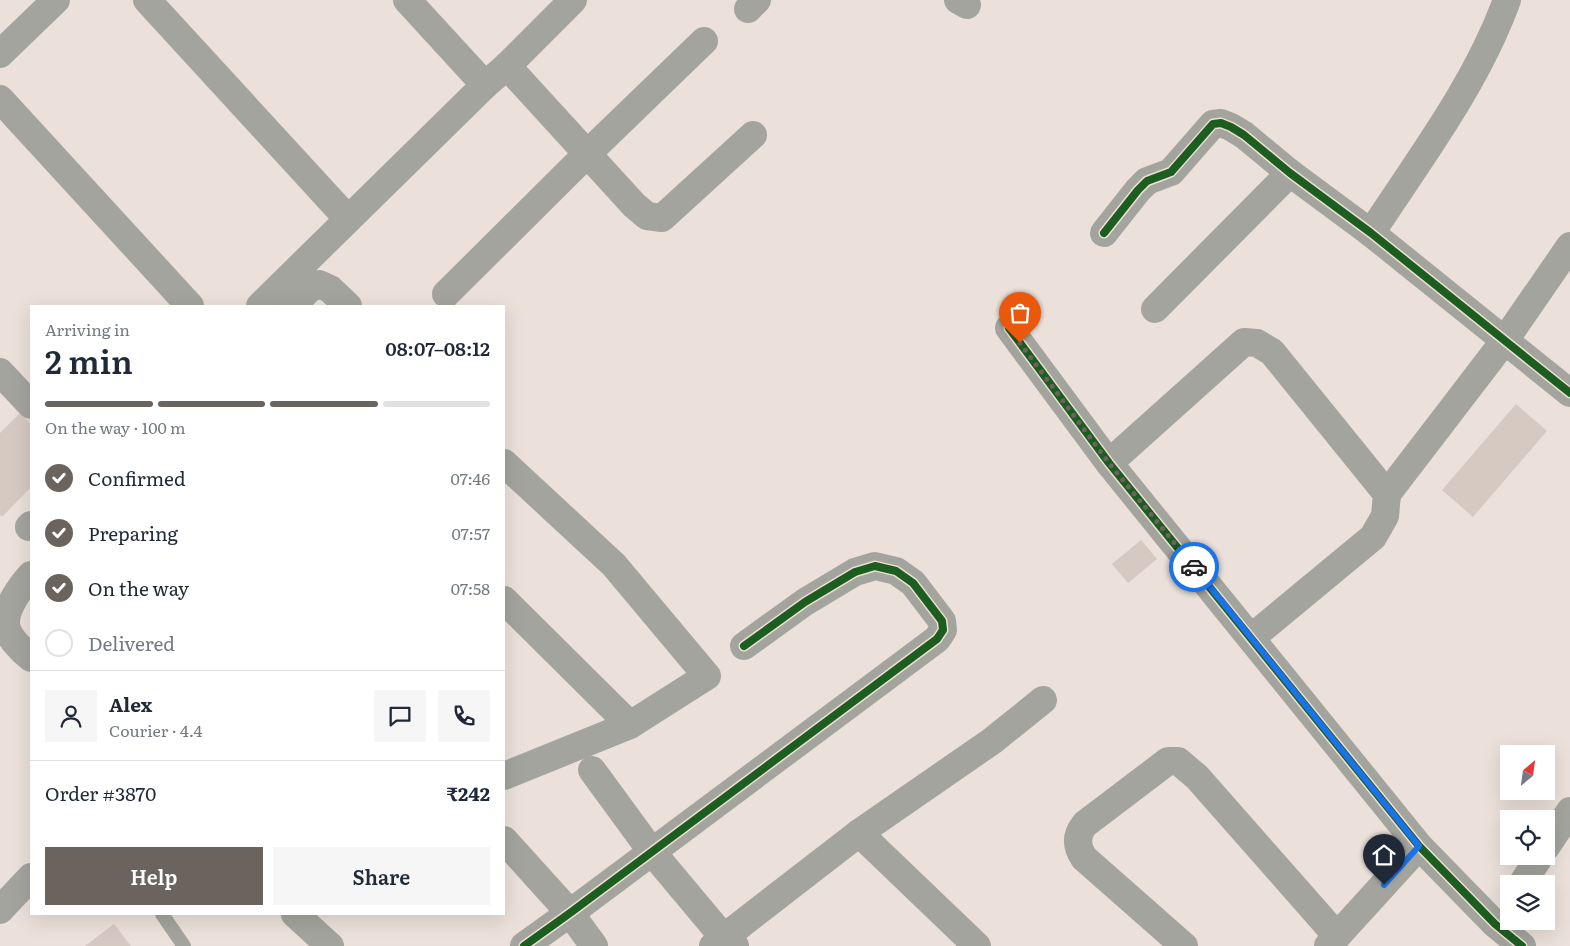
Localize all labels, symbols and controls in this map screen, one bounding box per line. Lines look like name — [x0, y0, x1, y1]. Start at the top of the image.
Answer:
pin — [999, 292, 1041, 343]
icon: bag — [1006, 299, 1034, 327]
text: Arriving in — [45, 317, 130, 341]
text: 08:07–08:12 — [385, 334, 490, 362]
text: 2 min — [45, 336, 133, 384]
text: On the way · 100 m — [45, 415, 185, 439]
icon: check — [45, 464, 73, 492]
text: Confirmed — [88, 464, 186, 492]
text: 07:46 — [451, 466, 490, 490]
icon: check — [45, 519, 73, 547]
text: Preparing — [88, 519, 178, 547]
text: 07:57 — [451, 521, 490, 545]
courier — [1169, 542, 1219, 592]
icon: car — [1180, 553, 1208, 581]
icon: check — [45, 574, 73, 602]
text: On the way — [88, 574, 189, 602]
text: 07:58 — [451, 576, 490, 600]
text: Delivered — [88, 629, 175, 657]
button: person — [45, 690, 97, 742]
text: Alex — [109, 690, 152, 718]
button: chat — [374, 690, 426, 742]
button: phone — [438, 690, 490, 742]
text: Courier · 4.4 — [109, 718, 202, 742]
north arrow — [1500, 745, 1555, 800]
map controls — [1500, 745, 1555, 930]
text: Order #3870 — [45, 779, 156, 807]
text: ₹242 — [446, 779, 490, 807]
button: locate — [1500, 810, 1555, 865]
pin — [1363, 834, 1405, 885]
icon: home — [1370, 841, 1398, 869]
button: Help — [45, 847, 263, 905]
button: Share — [273, 847, 490, 905]
button: layers — [1500, 875, 1555, 930]

